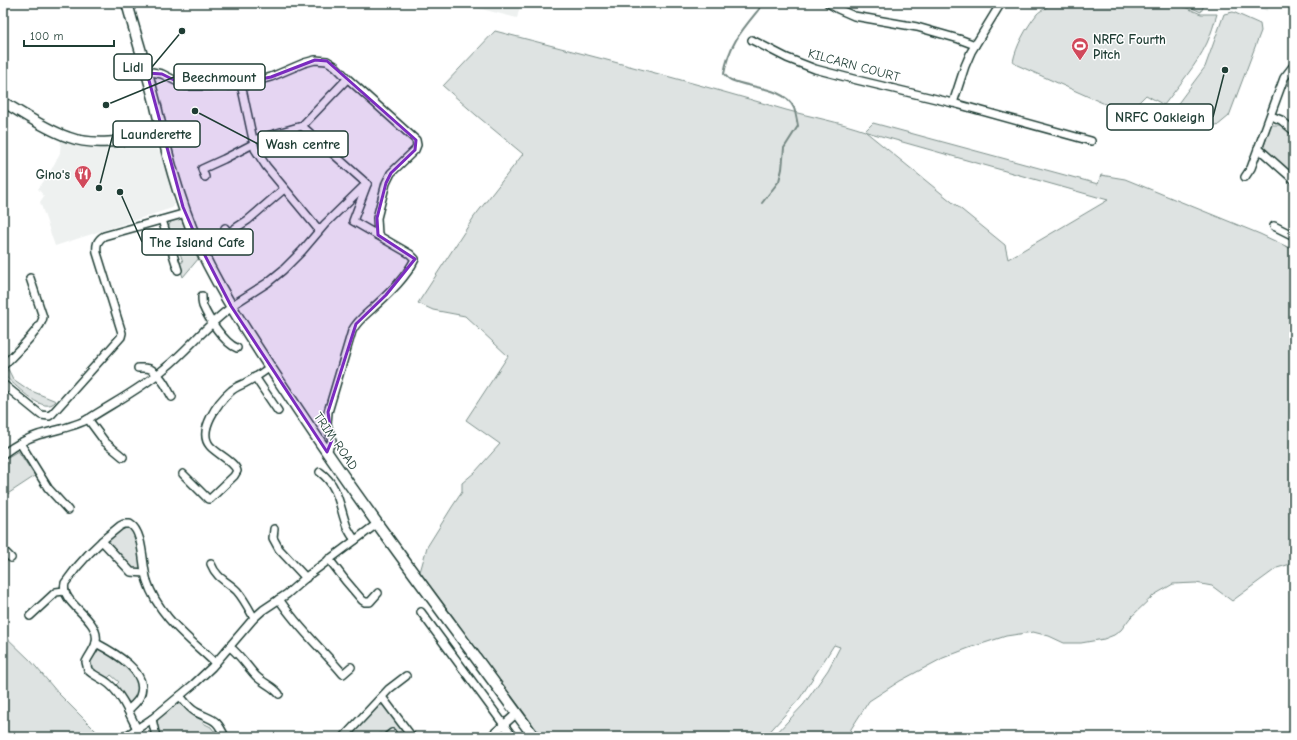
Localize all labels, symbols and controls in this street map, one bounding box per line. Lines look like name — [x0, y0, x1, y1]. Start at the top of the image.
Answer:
scale bar — [24, 22, 114, 48]
text: 100 m — [30, 29, 63, 43]
place label: NRFC Fourth Pitch — [1093, 32, 1166, 62]
sports icon: NRFC Fourth Pitch — [1070, 36, 1090, 61]
street label: KILCARN COURT — [806, 46, 902, 85]
callout: Lidl — [114, 54, 152, 80]
text: Lidl — [122, 59, 144, 76]
callout: Beechmount — [174, 64, 265, 90]
text: Beechmount — [182, 69, 256, 86]
callout: NRFC Oakleigh — [1107, 104, 1213, 130]
text: NRFC Oakleigh — [1115, 109, 1205, 126]
callout: Launderette — [113, 121, 200, 147]
text: Launderette — [120, 126, 192, 143]
callout: Wash centre — [258, 131, 348, 157]
text: Wash centre — [266, 136, 340, 153]
restaurant icon: Gino's — [73, 164, 93, 189]
place label: Gino's — [36, 167, 70, 182]
callout: The Island Cafe — [142, 229, 253, 255]
text: The Island Cafe — [149, 234, 245, 251]
street label: TRIM ROAD — [311, 409, 361, 473]

